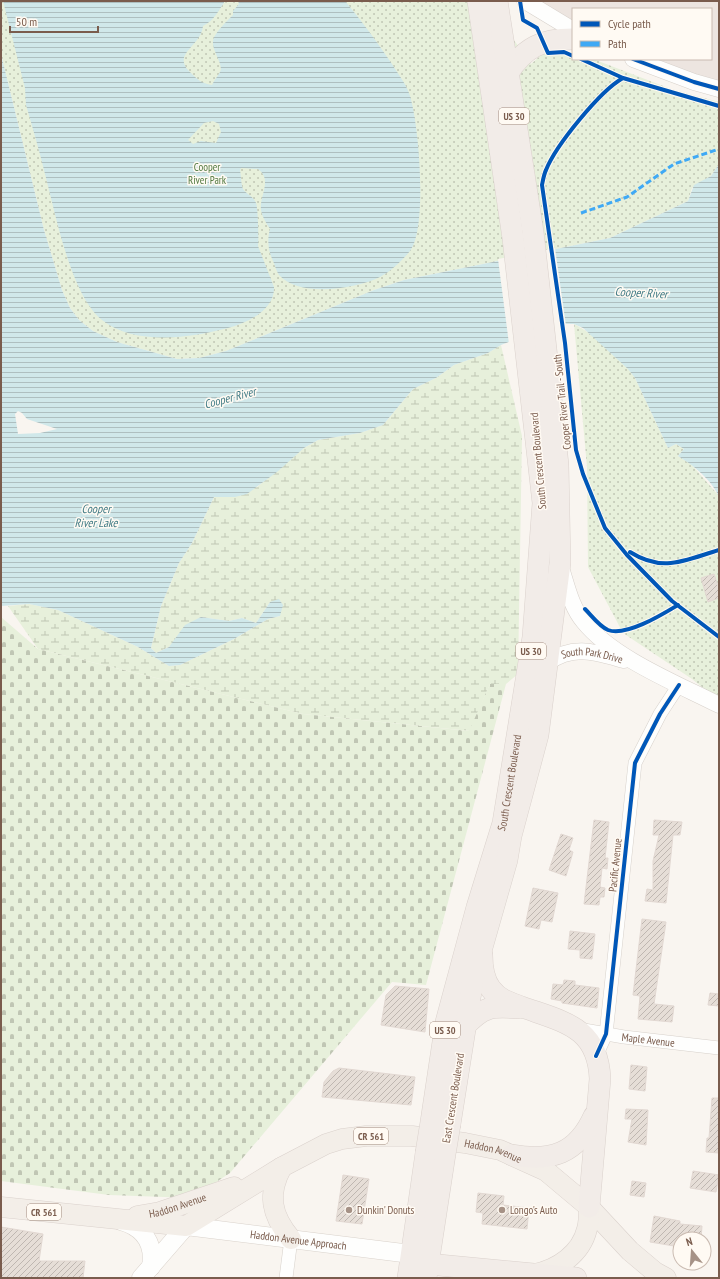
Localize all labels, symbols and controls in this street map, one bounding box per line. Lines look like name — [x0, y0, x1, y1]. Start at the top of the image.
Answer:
scale bar — [10, 8, 98, 34]
legend — [572, 8, 712, 60]
text: 50 m — [16, 14, 37, 29]
text: Cycle path — [608, 16, 651, 31]
text: Path — [608, 36, 626, 51]
road number: US 30 — [499, 108, 529, 124]
park label: Cooper River Park — [188, 160, 227, 187]
water label: Cooper River — [614, 284, 669, 301]
street label: Cooper River Trail - South — [550, 353, 574, 450]
water label: Cooper River — [202, 383, 259, 412]
street label: South Crescent Boulevard — [527, 412, 549, 510]
water label: Cooper River Lake — [75, 501, 118, 530]
road number: US 30 — [516, 643, 546, 659]
street label: South Park Drive — [559, 644, 625, 667]
street label: South Crescent Boulevard — [494, 733, 524, 833]
street label: Pacific Avenue — [605, 837, 625, 892]
road number: US 30 — [430, 1022, 460, 1038]
street label: Maple Avenue — [621, 1030, 676, 1050]
street label: East Crescent Boulevard — [439, 1052, 467, 1144]
road number: CR 561 — [354, 1128, 388, 1144]
street label: Haddon Avenue — [463, 1136, 524, 1166]
street label: Haddon Avenue — [148, 1190, 208, 1221]
place label: Dunkin' Donuts — [357, 1203, 415, 1217]
place label: Longo's Auto — [510, 1203, 558, 1217]
road number: CR 561 — [27, 1204, 61, 1220]
marker: Dunkin' Donuts — [344, 1205, 354, 1215]
marker: Longo's Auto — [497, 1205, 507, 1215]
street label: Haddon Avenue Approach — [249, 1227, 348, 1253]
north arrow — [672, 1231, 712, 1271]
text: N — [684, 1234, 694, 1249]

